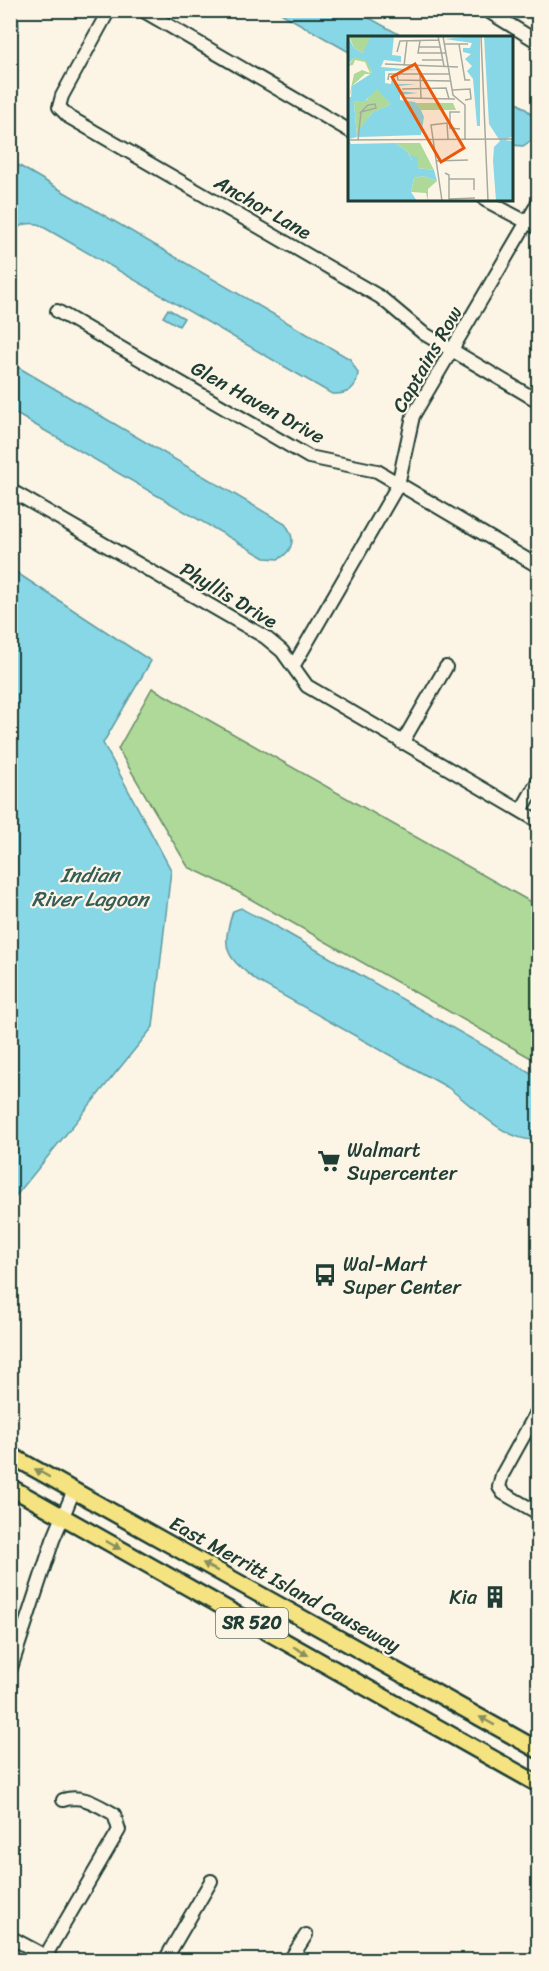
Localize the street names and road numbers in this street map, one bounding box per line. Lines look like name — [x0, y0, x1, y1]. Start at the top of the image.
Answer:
street label: Anchor Lane — [207, 165, 318, 250]
street label: Captains Row — [383, 299, 472, 419]
street label: Glen Haven Drive — [184, 351, 331, 454]
street label: Phyllis Drive — [173, 552, 285, 639]
street label: East Merritt Island Causeway — [163, 1506, 407, 1663]
road number: SR 520 — [216, 1608, 288, 1638]

